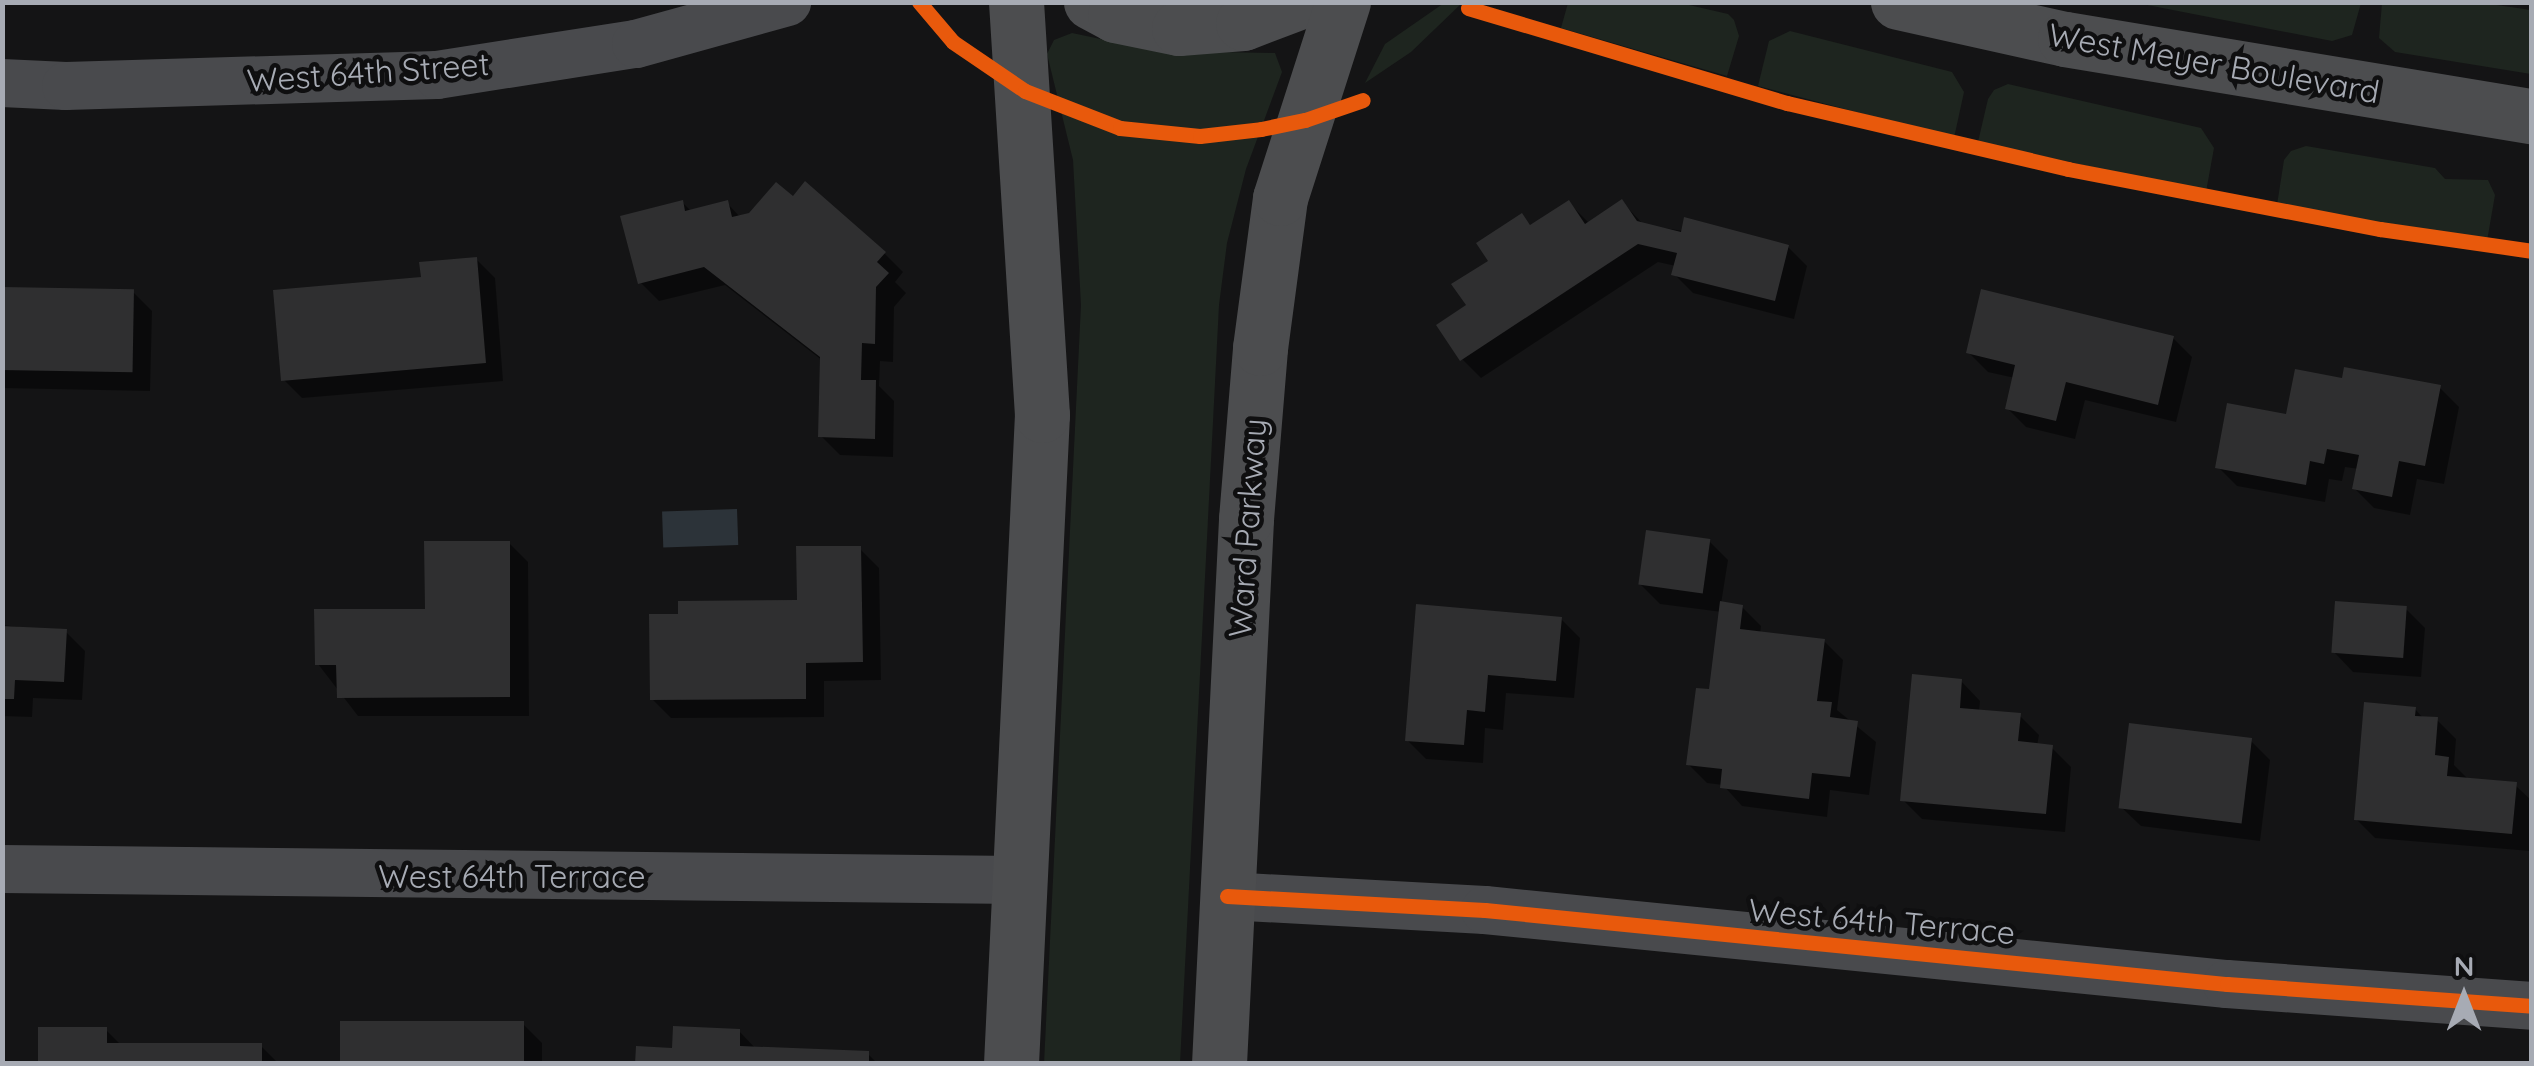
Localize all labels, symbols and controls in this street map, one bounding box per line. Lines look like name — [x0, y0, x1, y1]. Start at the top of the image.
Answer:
street label: West Meyer Boulevard — [2046, 15, 2382, 111]
street label: West 64th Street — [246, 44, 490, 100]
street label: Ward Parkway — [1220, 417, 1274, 639]
street label: West 64th Terrace — [378, 857, 646, 895]
street label: West 64th Terrace — [1747, 890, 2017, 952]
north arrow — [2414, 946, 2514, 1046]
text: N — [2454, 948, 2474, 983]

